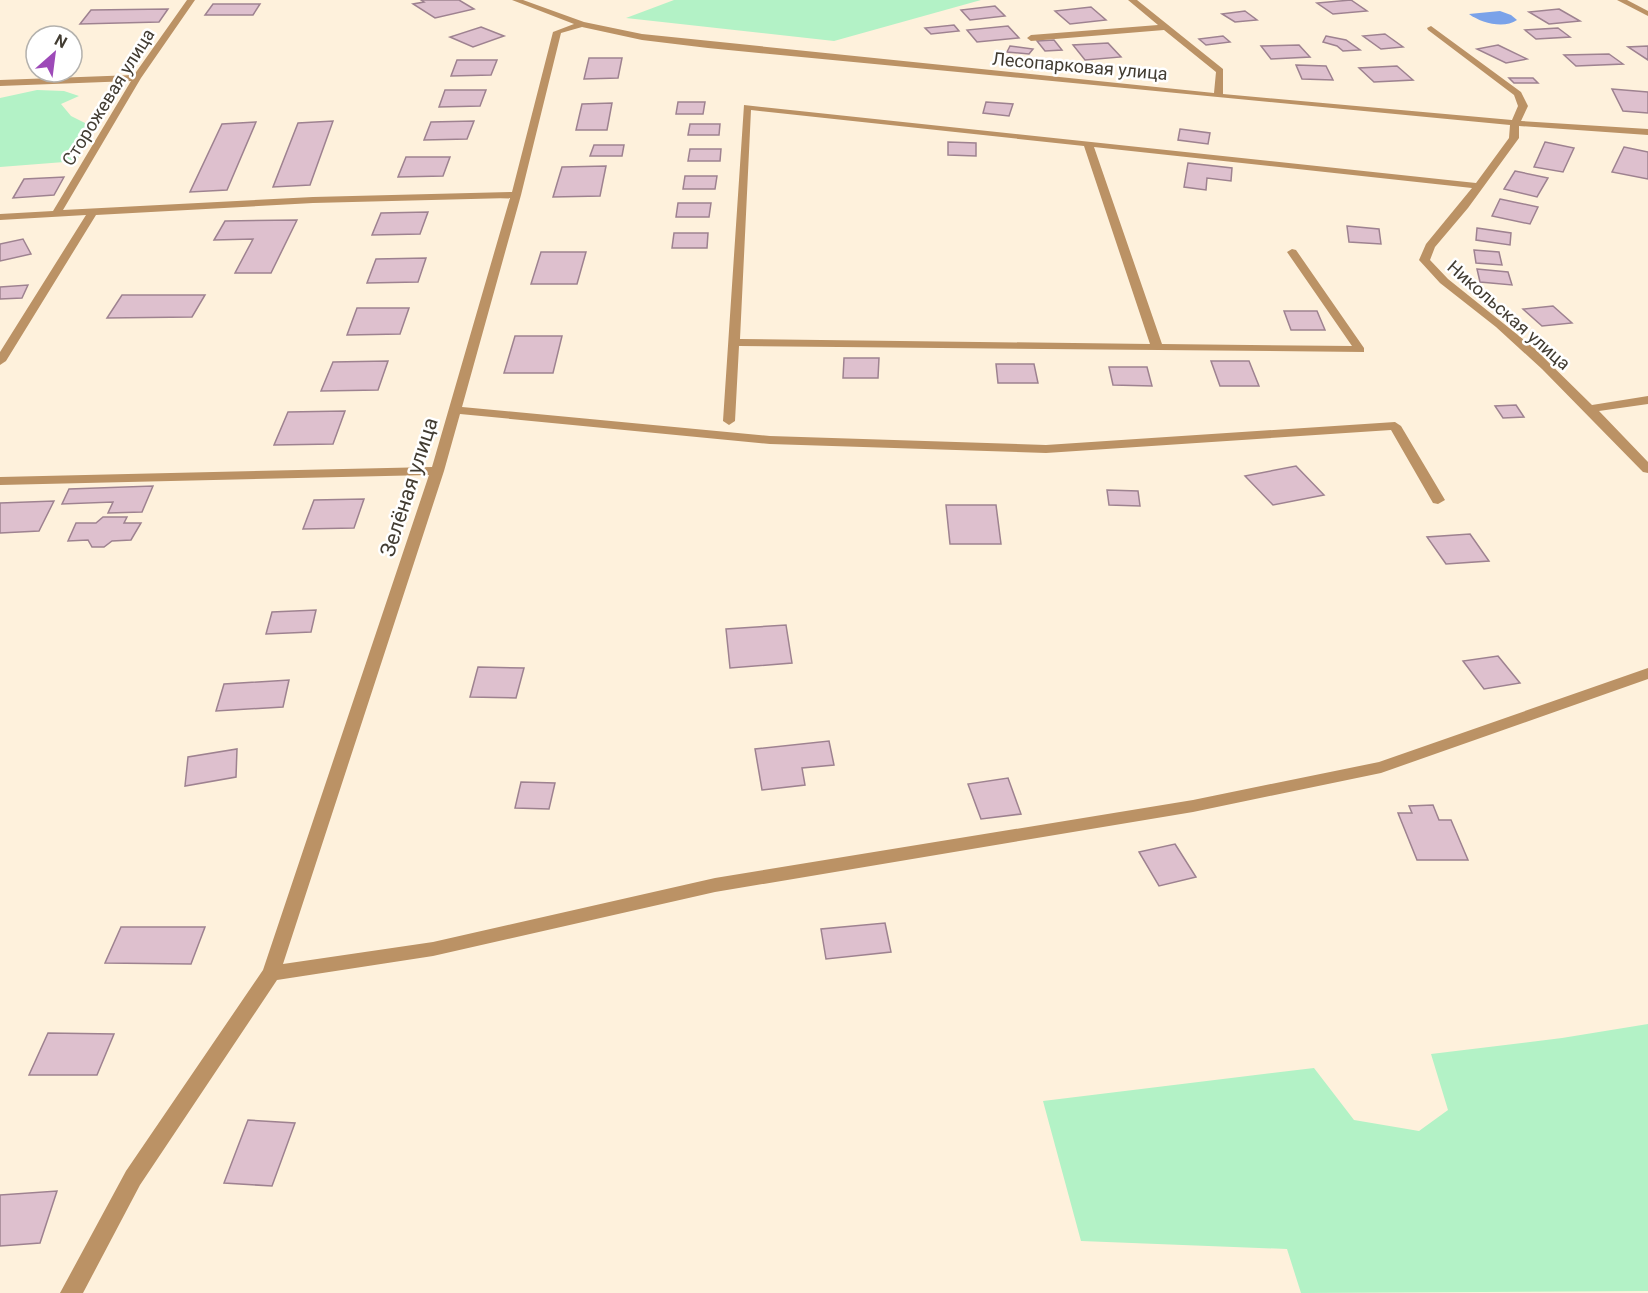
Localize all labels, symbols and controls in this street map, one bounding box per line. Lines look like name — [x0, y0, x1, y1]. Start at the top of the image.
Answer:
north arrow — [24, 24, 84, 84]
street label: Сторожевая улица — [57, 25, 159, 169]
text: N — [51, 30, 70, 52]
street label: Лесопарковая улица — [991, 48, 1169, 84]
street label: Никольская улица — [1443, 256, 1575, 374]
street label: Зелёная улица — [375, 414, 443, 560]

